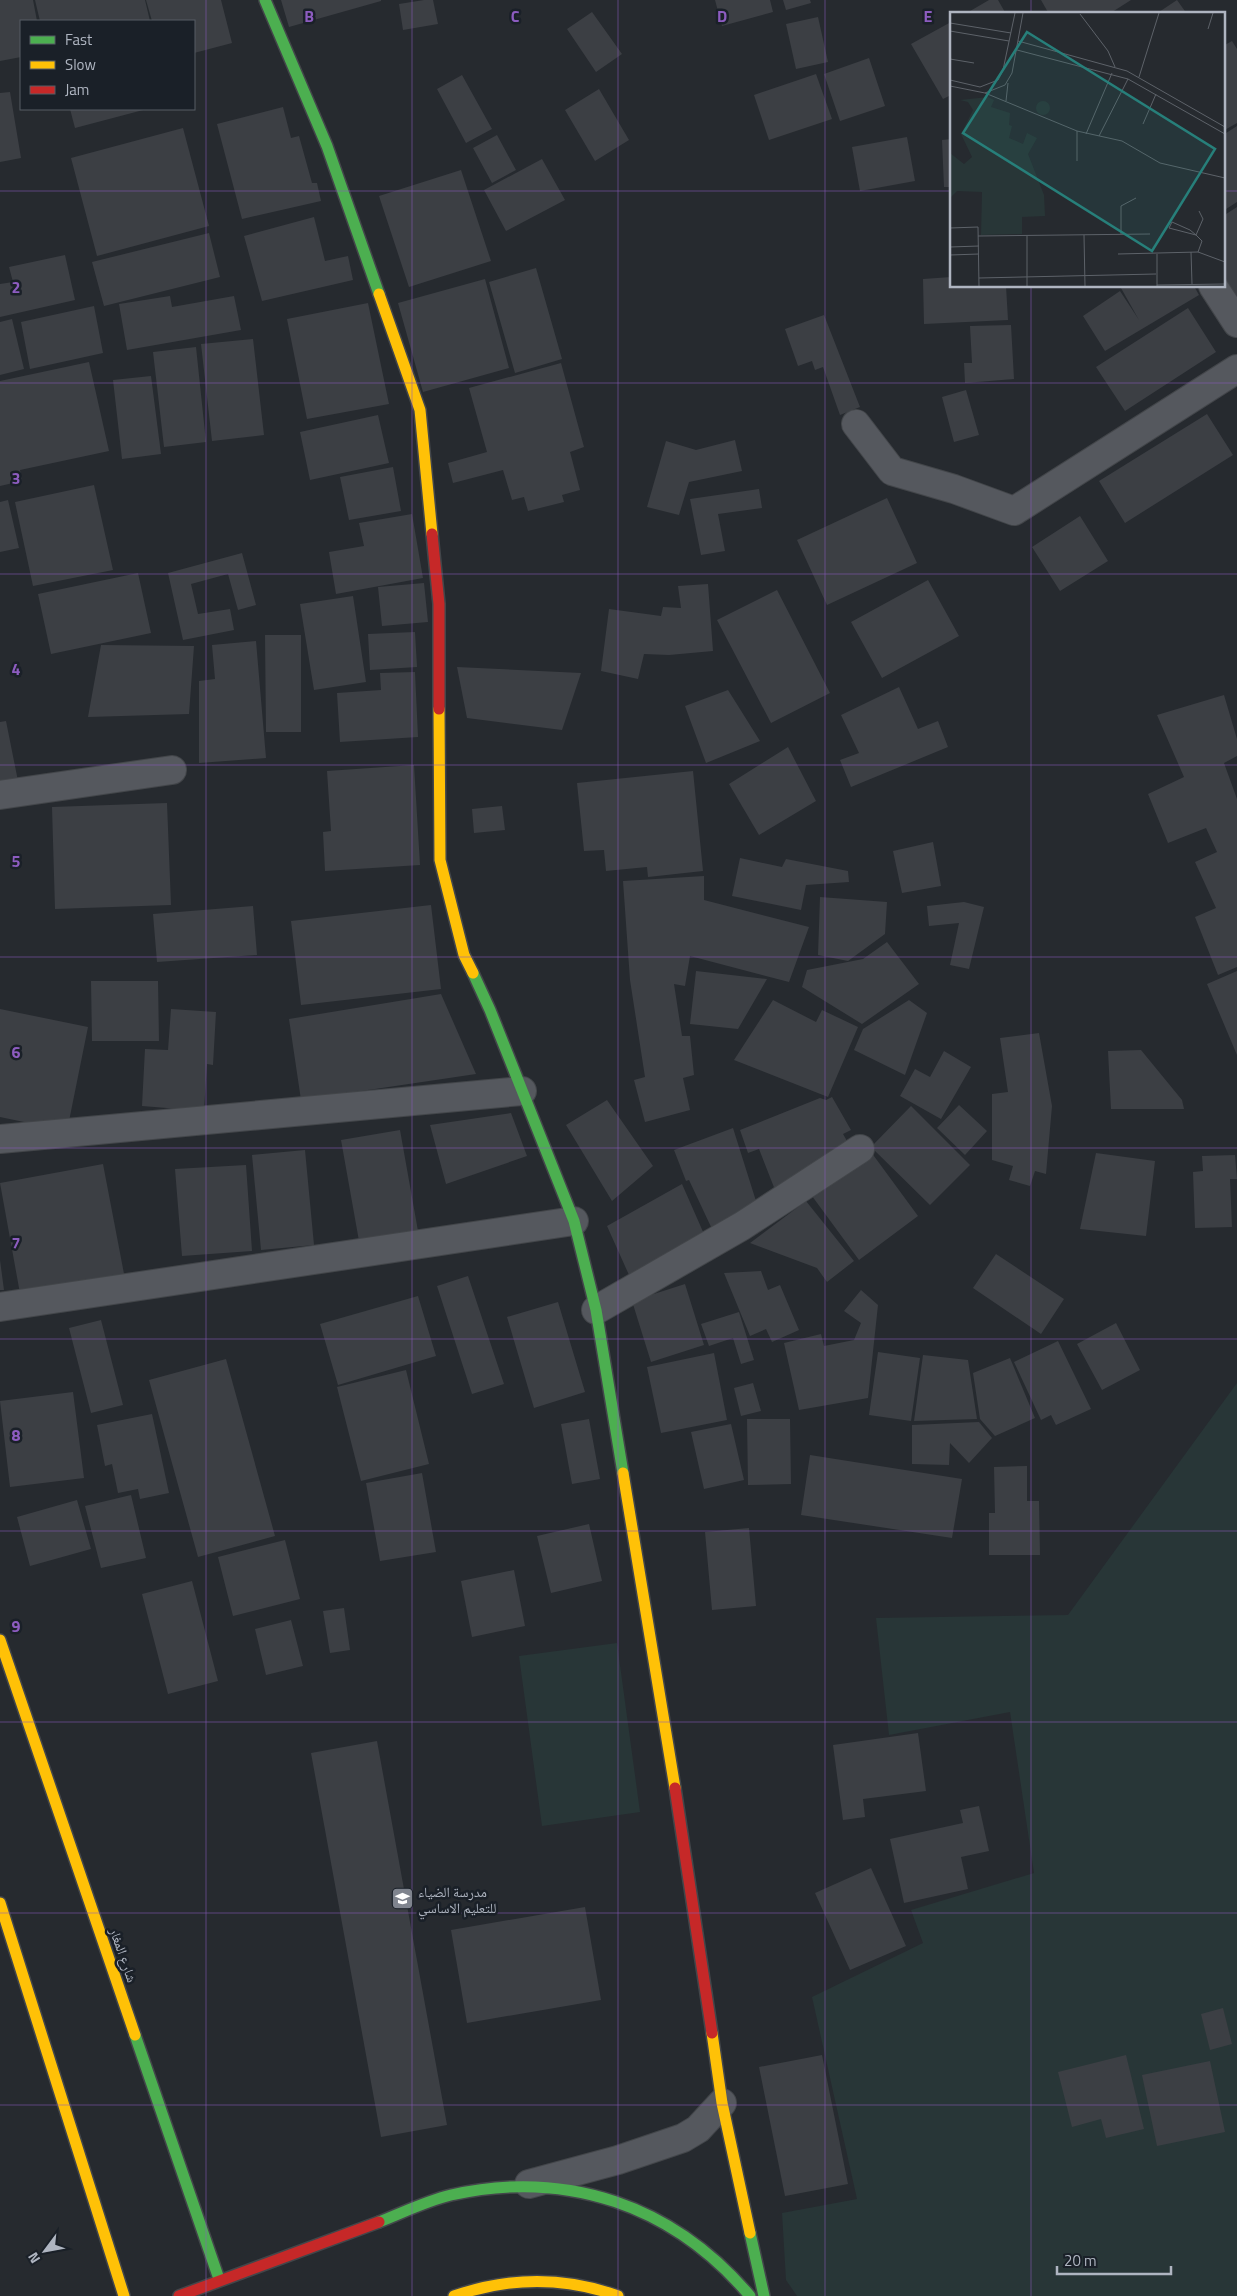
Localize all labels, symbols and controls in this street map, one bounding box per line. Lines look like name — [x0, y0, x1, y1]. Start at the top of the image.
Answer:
text: B — [304, 4, 314, 28]
text: C — [511, 4, 520, 28]
text: D — [717, 4, 727, 28]
text: E — [924, 4, 933, 28]
inset map — [950, 12, 1224, 288]
legend — [20, 20, 195, 110]
text: Fast — [65, 28, 93, 51]
text: Slow — [65, 53, 96, 76]
text: Jam — [65, 78, 89, 101]
text: 2 — [12, 275, 20, 299]
text: 3 — [12, 466, 20, 490]
text: 4 — [12, 657, 21, 681]
text: 5 — [12, 849, 21, 873]
text: 6 — [12, 1040, 21, 1064]
text: 7 — [12, 1231, 20, 1255]
text: 8 — [12, 1423, 21, 1447]
text: 9 — [12, 1614, 21, 1638]
place label: مدرسة الضياء للتعليم الاساسي — [418, 1881, 496, 1919]
school or university icon: مدرسة الضياء للتعليم الاساسي — [390, 1887, 414, 1911]
street label: شارع المغار — [105, 1924, 143, 1985]
north arrow — [20, 2226, 70, 2276]
scale bar — [1057, 2244, 1171, 2276]
text: N — [22, 2248, 45, 2268]
text: 20 m — [1064, 2249, 1097, 2272]

